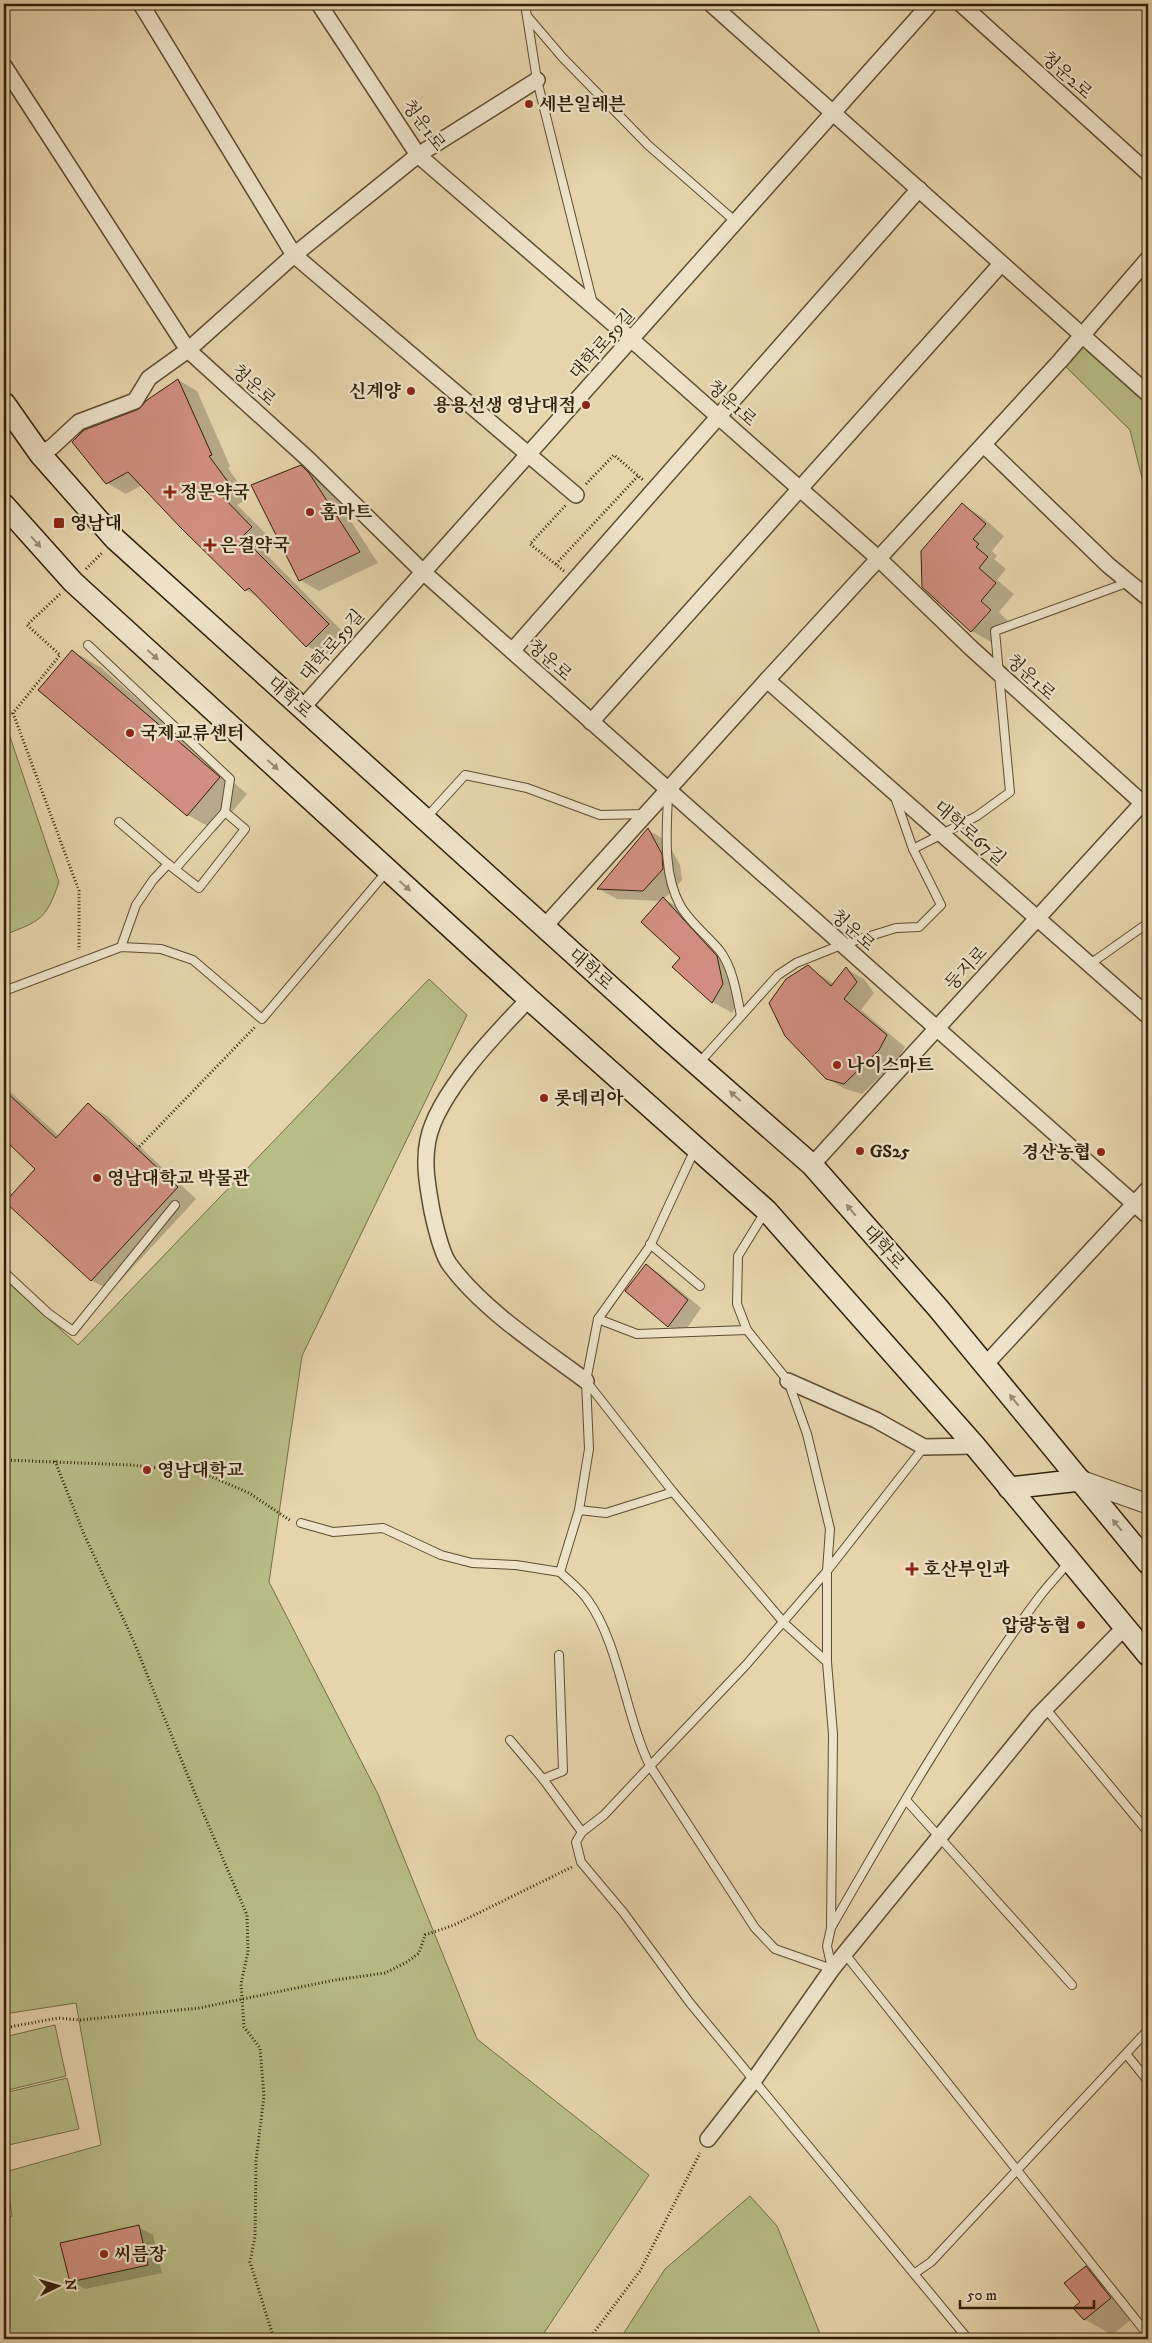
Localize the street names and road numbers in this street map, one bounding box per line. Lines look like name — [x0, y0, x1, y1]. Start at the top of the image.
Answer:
street label: 청운2로 — [1036, 47, 1096, 104]
street label: 청운1로 — [397, 96, 450, 156]
street label: 대학로59길 — [565, 305, 640, 385]
street label: 청운로 — [227, 360, 280, 411]
street label: 청운1로 — [702, 376, 761, 432]
street label: 대학로59길 — [296, 605, 370, 686]
street label: 청운로 — [523, 635, 576, 686]
street label: 청운1로 — [1001, 650, 1060, 706]
street label: 대학로 — [263, 672, 316, 723]
street label: 대학로67길 — [929, 796, 1010, 871]
street label: 청운로 — [826, 905, 879, 956]
street label: 둥지로 — [941, 942, 993, 995]
street label: 대학로 — [564, 944, 617, 995]
street label: 대학로 — [858, 1221, 909, 1274]

